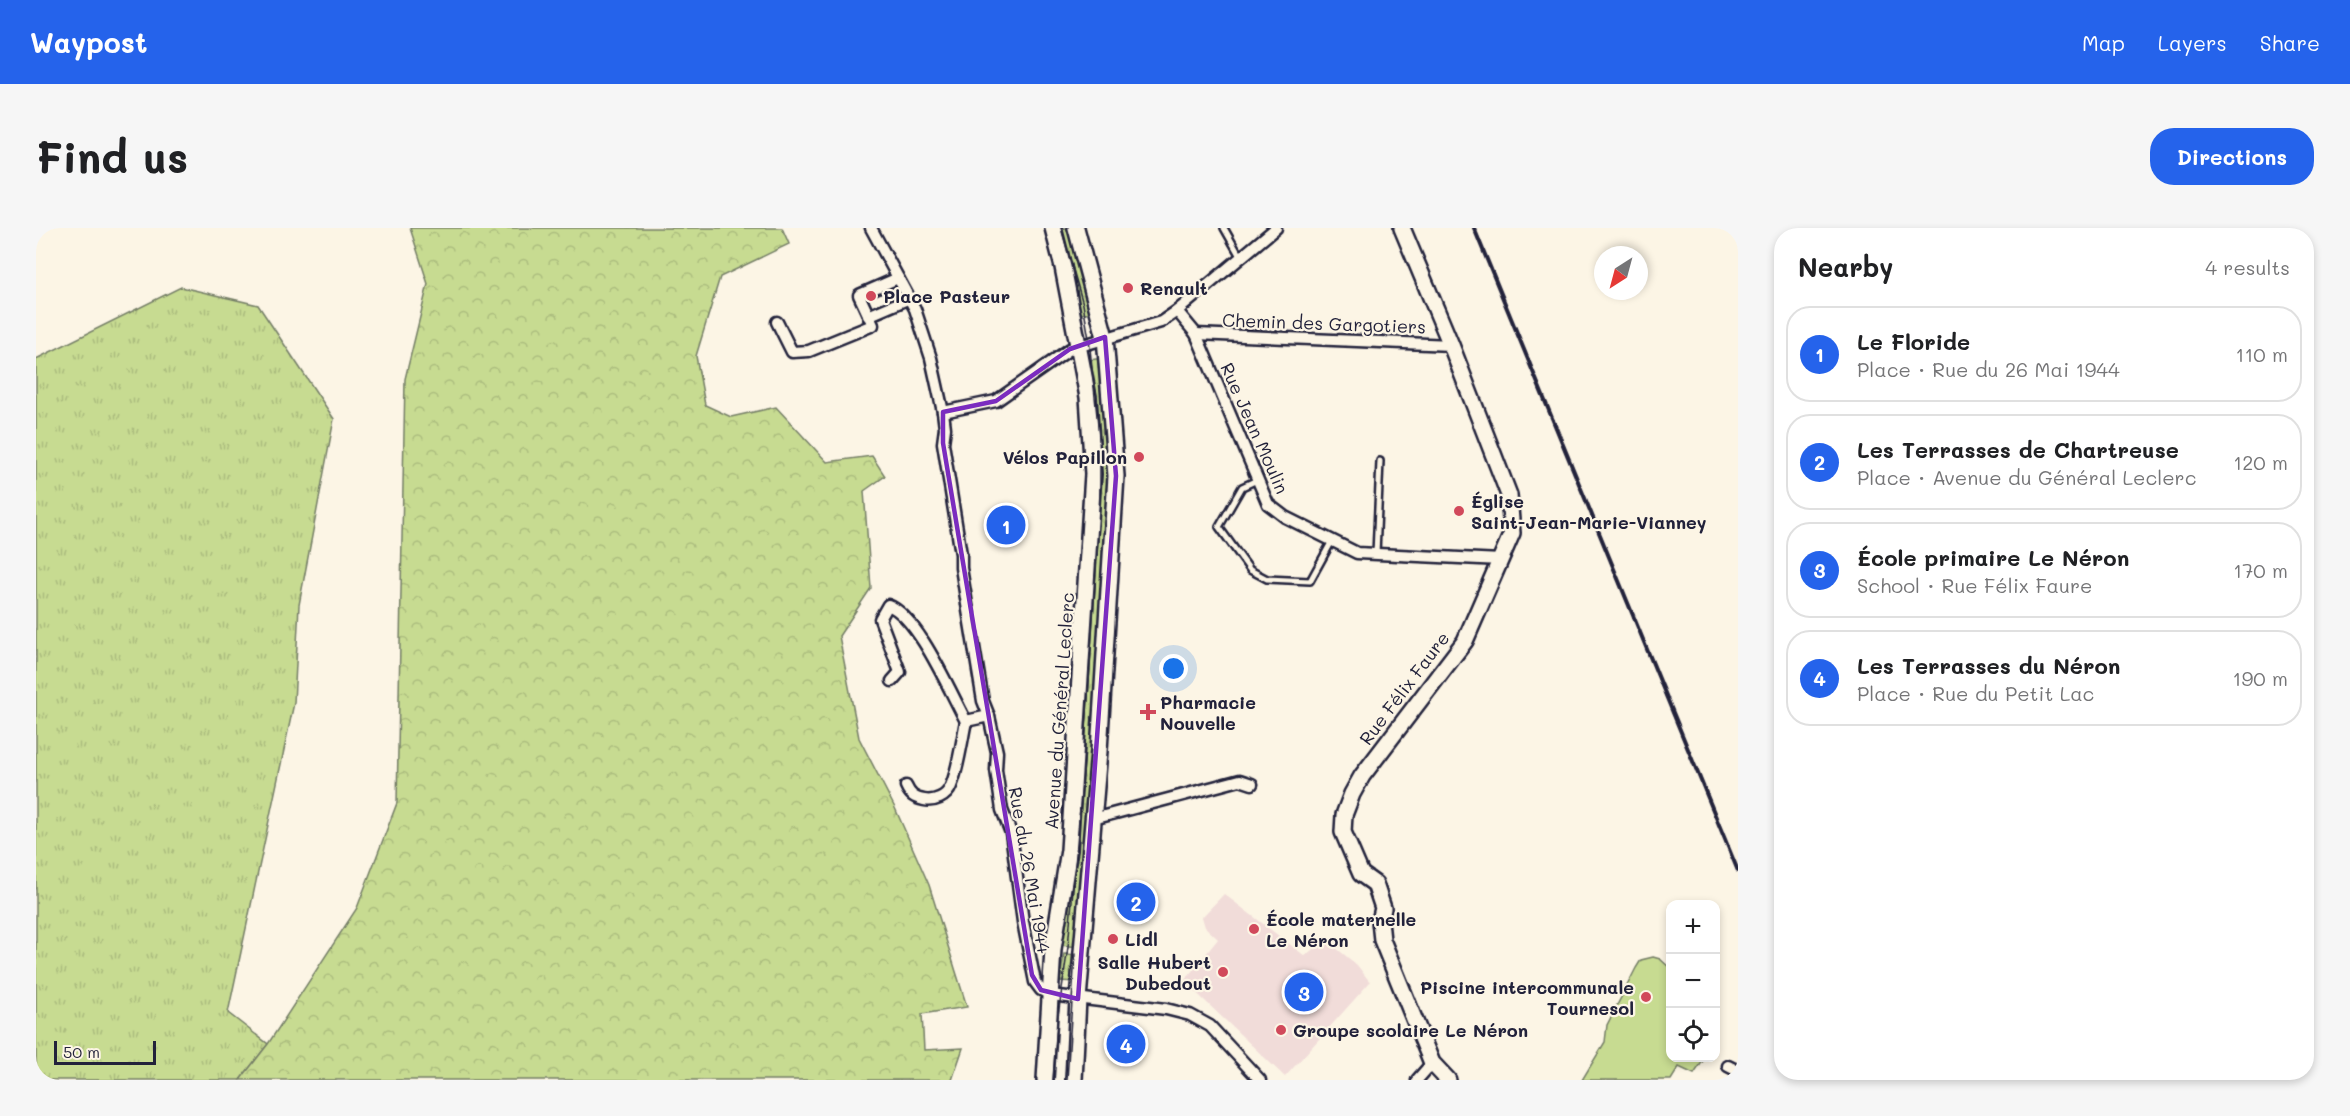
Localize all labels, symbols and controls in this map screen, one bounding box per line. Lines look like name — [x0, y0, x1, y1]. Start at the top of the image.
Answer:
text: Waypost — [30, 24, 147, 60]
text: Map — [2082, 29, 2125, 56]
text: Layers — [2158, 29, 2227, 56]
text: Share — [2260, 29, 2320, 56]
button: Directions — [2150, 128, 2314, 185]
text: Find us — [36, 129, 188, 184]
north arrow — [1594, 246, 1648, 300]
text: Nearby — [1798, 250, 1893, 284]
text: 4 results — [2205, 254, 2290, 280]
place label: Renault — [1140, 276, 1208, 300]
marker: Renault — [1121, 281, 1135, 295]
place label: Place Pasteur — [883, 284, 1010, 308]
marker: Place Pasteur — [864, 289, 878, 303]
street label: Chemin des Gargotiers — [1222, 307, 1426, 339]
text: Le Floride — [1857, 327, 1970, 356]
text: 1 — [1815, 341, 1824, 367]
text: 110 m — [2235, 341, 2288, 367]
text: Place · Rue du 26 Mai 1944 — [1857, 356, 2120, 382]
street label: Rue Jean Moulin — [1215, 359, 1295, 497]
text: Les Terrasses de Chartreuse — [1857, 435, 2179, 464]
place label: Vélos Papillon — [1003, 445, 1127, 469]
text: 2 — [1814, 449, 1825, 475]
text: 120 m — [2233, 449, 2288, 475]
marker: Vélos Papillon — [1132, 450, 1146, 464]
text: Place · Avenue du Général Leclerc — [1857, 464, 2196, 490]
place label: Église Saint-Jean-Marie-Vianney — [1471, 489, 1707, 534]
pin: 1 — [986, 502, 1026, 548]
marker: Église Saint-Jean-Marie-Vianney — [1452, 504, 1466, 518]
text: École primaire Le Néron — [1857, 543, 2129, 572]
text: 3 — [1814, 557, 1826, 583]
text: 170 m — [2233, 557, 2288, 583]
text: School · Rue Félix Faure — [1857, 572, 2092, 598]
street label: Avenue du Général Leclerc — [1039, 592, 1079, 830]
street label: Rue Félix Faure — [1354, 627, 1454, 749]
text: Les Terrasses du Néron — [1857, 651, 2120, 680]
your location — [1159, 654, 1188, 683]
text: 4 — [1813, 665, 1826, 691]
text: 190 m — [2233, 665, 2288, 691]
text: Place · Rue du Petit Lac — [1857, 680, 2094, 706]
place label: Pharmacie Nouvelle — [1160, 690, 1256, 735]
marker: Pharmacie Nouvelle — [1141, 705, 1155, 719]
street label: Rue du 26 Mai 1944 — [1004, 785, 1057, 956]
pin: 2 — [1116, 880, 1156, 924]
map controls — [1666, 900, 1720, 1062]
button: + — [1666, 900, 1720, 954]
place label: École maternelle Le Néron — [1266, 907, 1416, 952]
marker: École maternelle Le Néron — [1247, 922, 1261, 936]
place label: Lidl — [1125, 927, 1158, 951]
marker: Lidl — [1106, 932, 1120, 946]
place label: Salle Hubert Dubedout — [1097, 950, 1211, 995]
button: − — [1666, 954, 1720, 1008]
marker: Salle Hubert Dubedout — [1216, 965, 1230, 979]
pin: 3 — [1284, 970, 1324, 1014]
place label: Piscine intercommunale Tournesol — [1420, 975, 1634, 1020]
marker: Piscine intercommunale Tournesol — [1639, 990, 1653, 1004]
button: locate — [1666, 1008, 1720, 1062]
place label: Groupe scolaire Le Néron — [1293, 1018, 1528, 1042]
pin: 4 — [1106, 1022, 1146, 1066]
marker: Groupe scolaire Le Néron — [1274, 1023, 1288, 1037]
scale bar — [54, 1038, 156, 1066]
text: 50 m — [63, 1041, 100, 1062]

